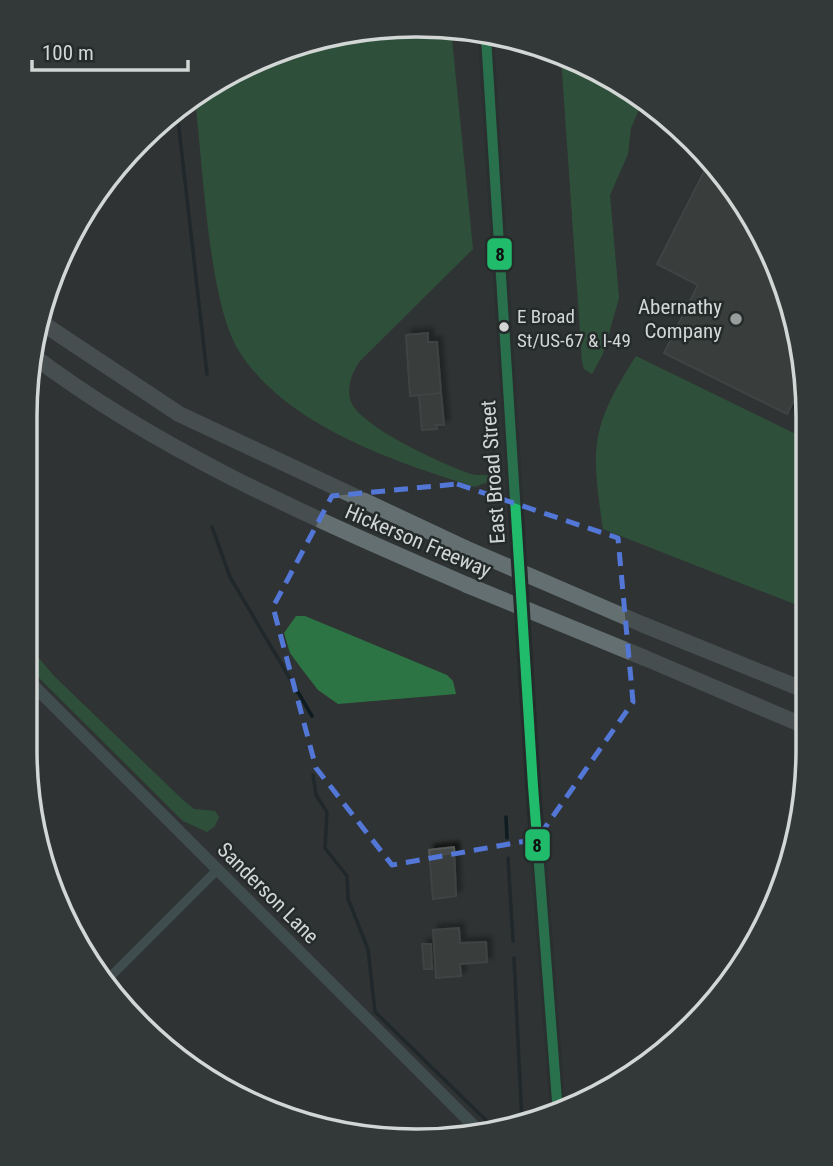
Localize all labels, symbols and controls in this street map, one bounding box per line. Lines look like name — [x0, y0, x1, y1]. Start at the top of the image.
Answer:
scale bar — [32, 28, 187, 72]
text: 100 m — [42, 41, 94, 65]
line badge: 8 — [486, 237, 513, 271]
text: 8 — [495, 243, 505, 266]
place label: Abernathy Company — [638, 295, 722, 343]
place label: E Broad St/US-67 & I-49 — [517, 305, 631, 352]
marker: Abernathy Company — [728, 311, 744, 327]
marker: E Broad St/US-67 & I-49 — [497, 320, 511, 334]
street label: East Broad Street — [476, 399, 510, 545]
street label: Hickerson Freeway — [341, 499, 495, 583]
line badge: 8 — [524, 828, 551, 862]
text: 8 — [532, 834, 542, 857]
street label: Sanderson Lane — [213, 838, 324, 949]

